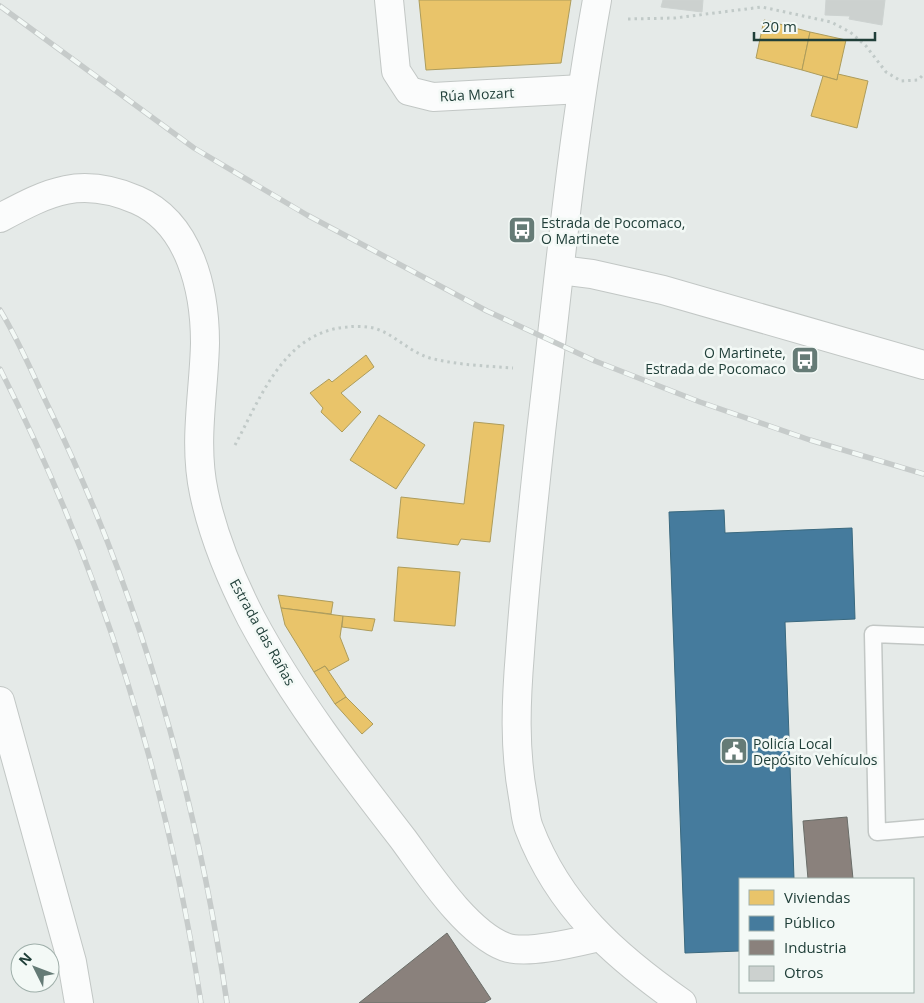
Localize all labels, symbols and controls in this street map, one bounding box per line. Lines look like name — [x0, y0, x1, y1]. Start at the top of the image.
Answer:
scale bar — [754, 10, 875, 42]
text: 20 m — [762, 16, 797, 36]
street label: Rúa Mozart — [439, 83, 515, 105]
place label: Estrada de Pocomaco, O Martinete — [541, 213, 685, 248]
bus stop icon: Estrada de Pocomaco, O Martinete — [507, 215, 537, 245]
place label: O Martinete, Estrada de Pocomaco — [645, 343, 786, 378]
bus stop icon: O Martinete, Estrada de Pocomaco — [790, 345, 820, 375]
street label: Estrada das Rañas — [226, 575, 300, 689]
place label: Policía Local Depósito Vehículos — [753, 734, 878, 769]
public building icon: Policía Local Depósito Vehículos — [719, 736, 749, 766]
legend — [739, 878, 914, 993]
text: Viviendas — [784, 887, 850, 907]
text: Público — [784, 912, 835, 932]
text: Industria — [784, 937, 847, 957]
north arrow — [10, 943, 60, 993]
text: N — [14, 948, 36, 970]
text: Otros — [784, 962, 823, 982]

